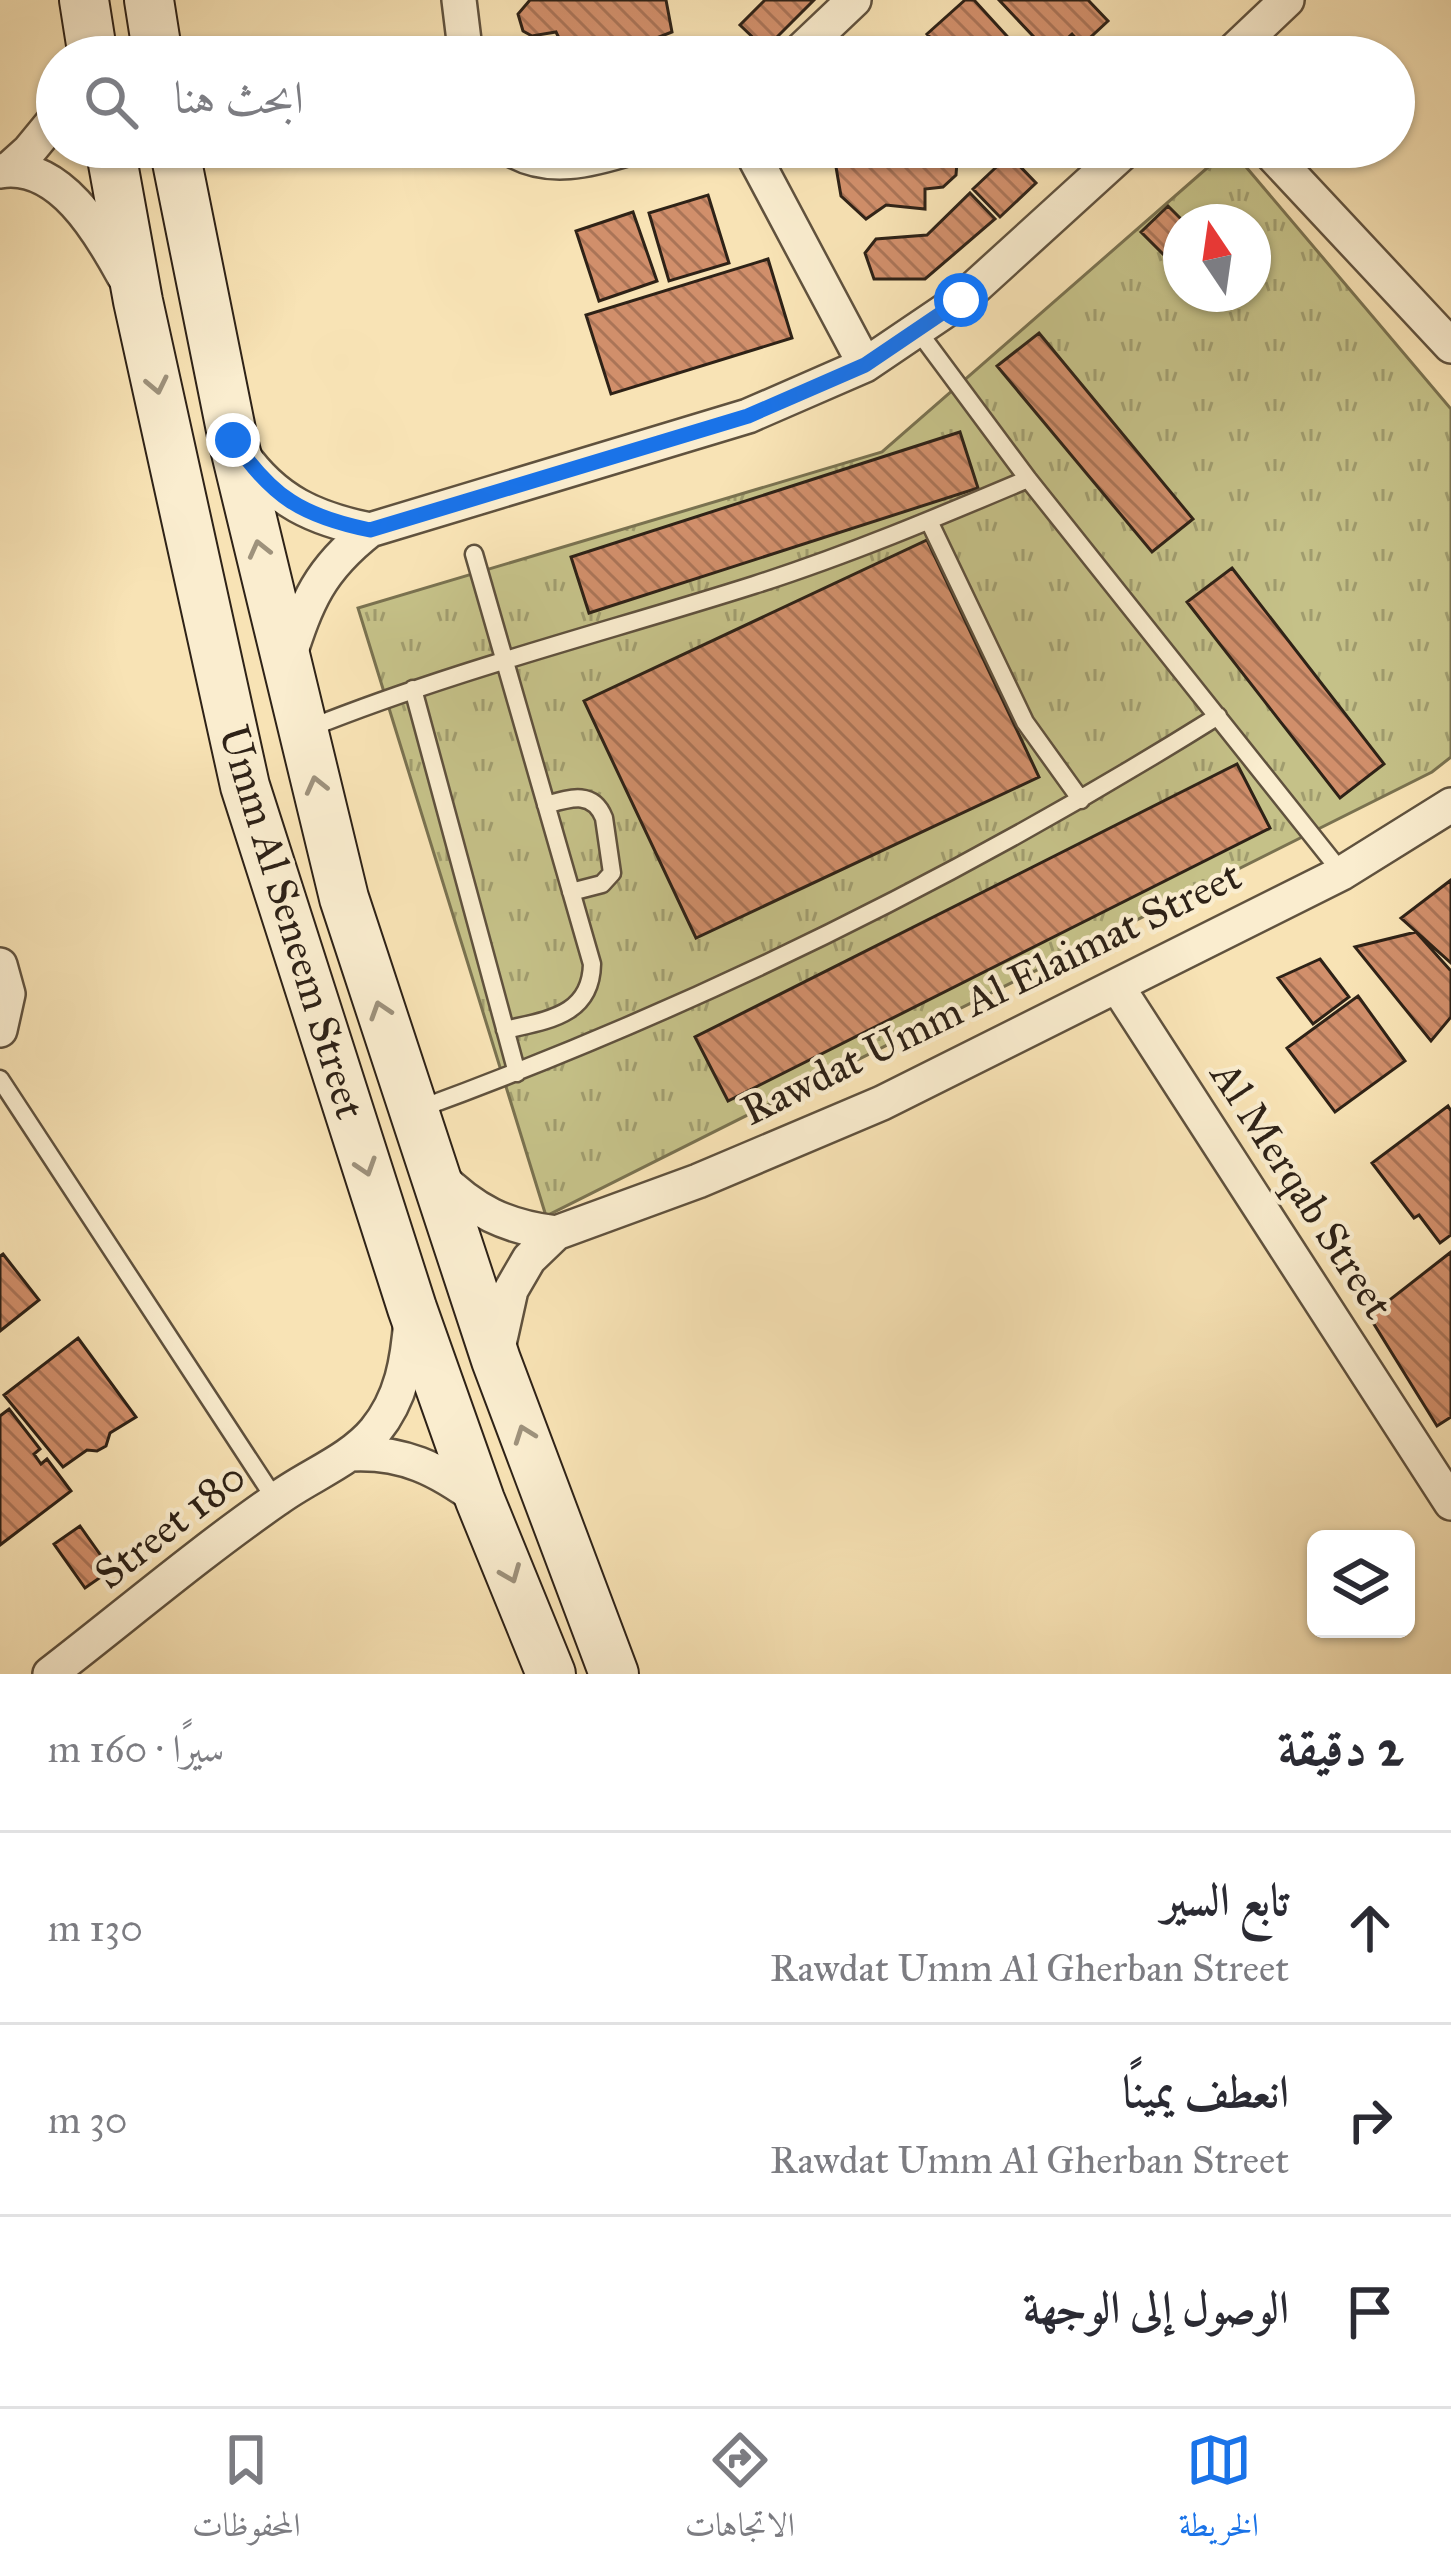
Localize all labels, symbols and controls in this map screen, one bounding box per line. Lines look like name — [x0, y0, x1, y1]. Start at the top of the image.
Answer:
search box — [36, 36, 1415, 168]
icon: search — [78, 69, 144, 135]
text: ابحث هنا — [174, 70, 304, 125]
north arrow — [1163, 204, 1271, 312]
route start — [934, 273, 988, 327]
one-way arrow — [143, 375, 168, 395]
route end — [206, 413, 260, 467]
one-way arrow — [248, 540, 273, 560]
street label: Umm Al Seneem Street — [207, 719, 377, 1125]
one-way arrow — [305, 775, 330, 795]
street label: Rawdat Umm Al Elaimat Street — [733, 849, 1249, 1137]
one-way arrow — [369, 1000, 394, 1021]
street label: Al Merqab Street — [1198, 1050, 1405, 1328]
one-way arrow — [351, 1156, 376, 1177]
one-way arrow — [513, 1425, 538, 1446]
street label: Street 180 — [84, 1450, 256, 1600]
map controls — [1307, 1530, 1415, 1638]
button: layers — [1307, 1530, 1415, 1638]
one-way arrow — [497, 1562, 521, 1583]
text: 2 دقيقة — [1278, 1717, 1403, 1779]
text: سيرًا · 160 m — [48, 1725, 225, 1773]
text: تابع السير — [1162, 1872, 1289, 1927]
icon: ahead — [1337, 1895, 1403, 1961]
text: 130 m — [48, 1904, 143, 1952]
text: Rawdat Umm Al Gherban Street — [770, 1944, 1289, 1992]
text: انعطف يمينًا — [1123, 2064, 1289, 2119]
icon: right — [1337, 2087, 1403, 2153]
text: 30 m — [48, 2096, 127, 2144]
text: Rawdat Umm Al Gherban Street — [770, 2136, 1289, 2184]
icon: arrive — [1337, 2279, 1403, 2345]
text: الوصول إلى الوجهة — [1023, 2280, 1289, 2335]
tab: المحفوظات — [192, 2427, 301, 2557]
tab: الاتجاهات — [685, 2427, 795, 2557]
tab: الخريطة — [1179, 2427, 1259, 2557]

